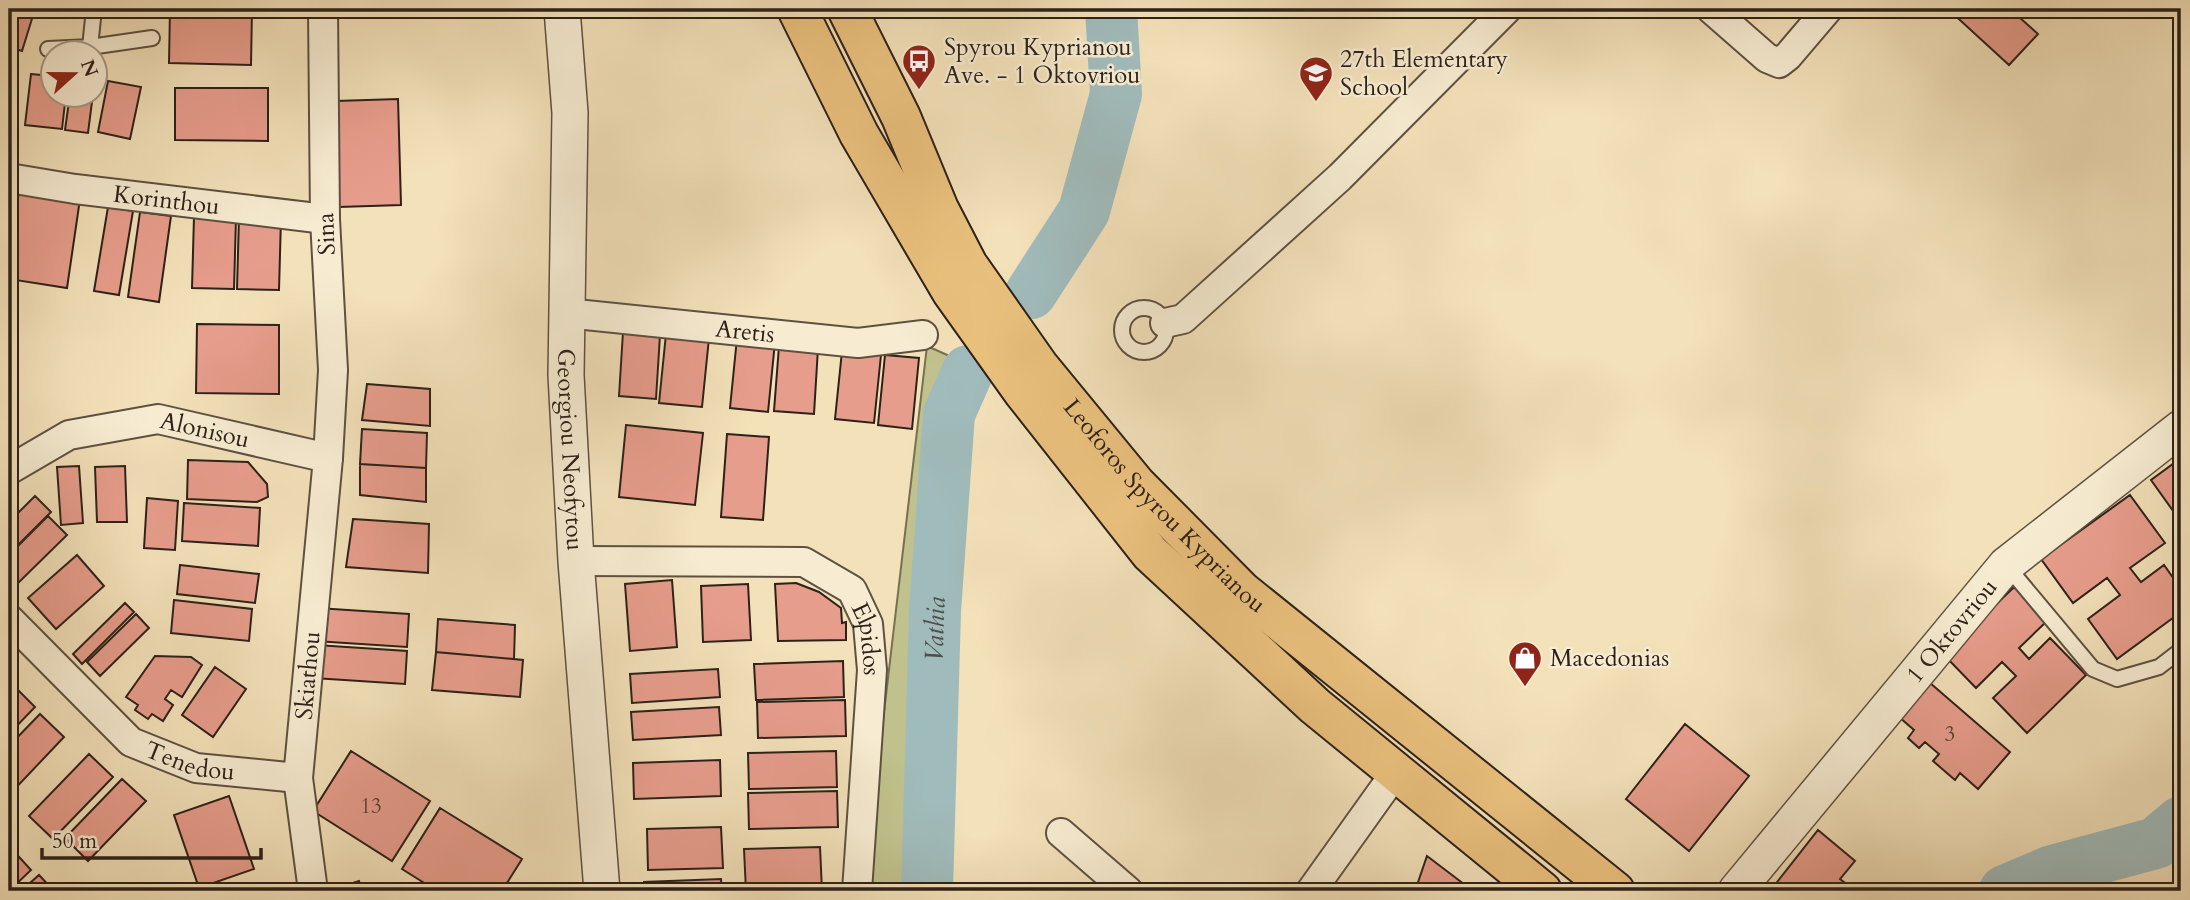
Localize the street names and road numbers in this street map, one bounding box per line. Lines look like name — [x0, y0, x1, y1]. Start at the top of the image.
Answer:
street label: Korinthou — [111, 178, 221, 223]
street label: Sina — [309, 211, 344, 256]
street label: Aretis — [714, 312, 776, 351]
street label: Georgiou Neofytou — [549, 348, 591, 552]
street label: Leoforos Spyrou Kyprianou — [1056, 392, 1272, 621]
street label: Alonisou — [157, 404, 253, 456]
street label: 1 Oktovriou — [1899, 572, 2005, 690]
street label: Elpidos — [843, 597, 888, 677]
street label: Skiathou — [288, 630, 329, 721]
street label: Tenedou — [140, 733, 236, 789]

